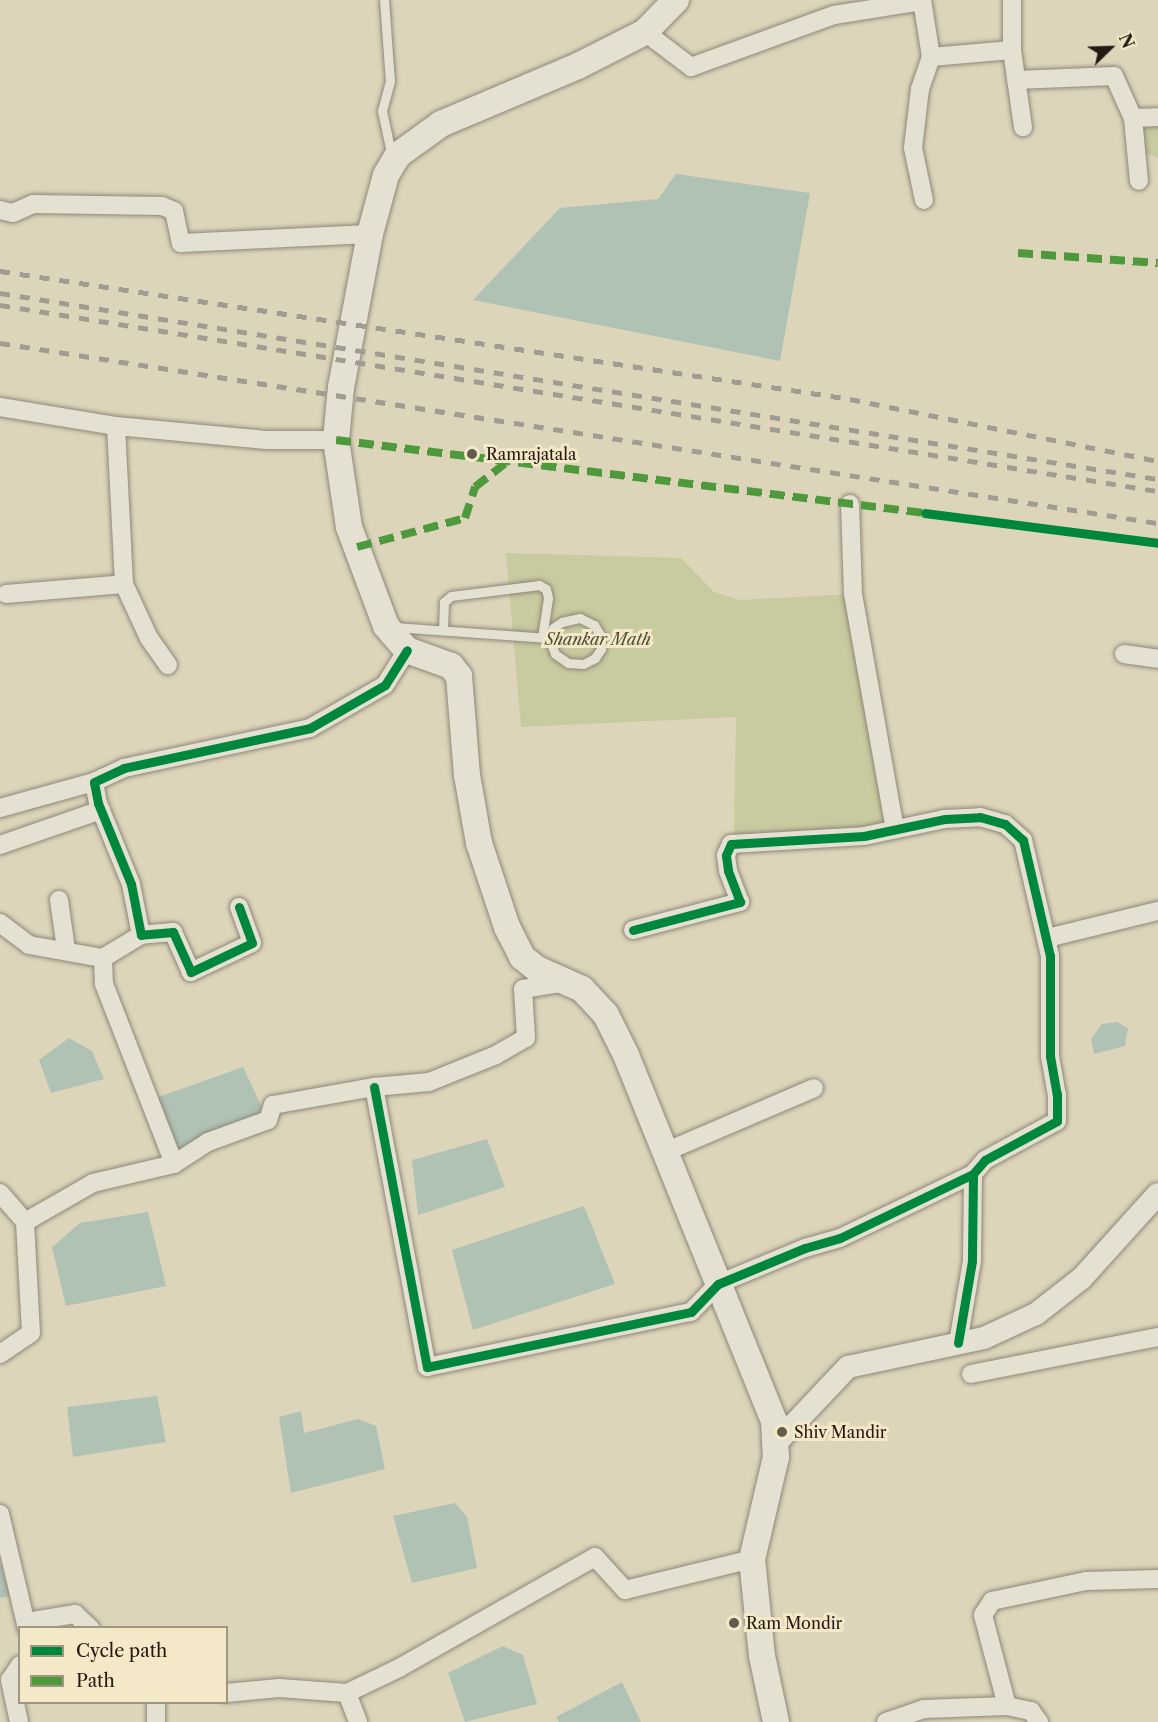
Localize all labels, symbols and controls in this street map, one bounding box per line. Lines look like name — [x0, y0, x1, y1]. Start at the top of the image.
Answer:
north arrow — [1080, 18, 1140, 78]
text: N — [1115, 31, 1138, 51]
place label: Ramrajatala — [486, 444, 576, 464]
marker: Ramrajatala — [463, 445, 481, 463]
park label: Shankar Math — [545, 629, 651, 649]
place label: Shiv Mandir — [794, 1422, 887, 1442]
marker: Shiv Mandir — [775, 1425, 789, 1439]
place label: Ram Mondir — [746, 1613, 842, 1633]
marker: Ram Mondir — [727, 1616, 741, 1630]
legend — [18, 1626, 228, 1704]
text: Cycle path — [76, 1640, 167, 1662]
text: Path — [76, 1670, 115, 1692]

